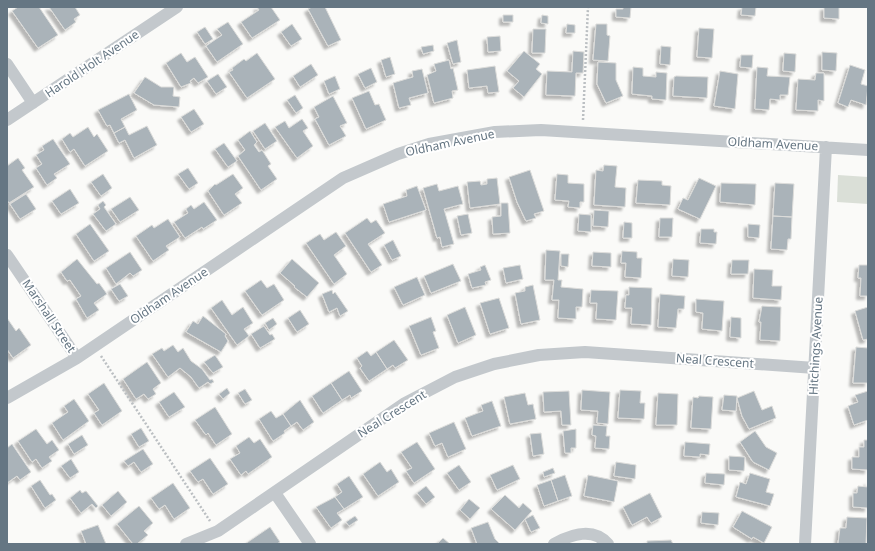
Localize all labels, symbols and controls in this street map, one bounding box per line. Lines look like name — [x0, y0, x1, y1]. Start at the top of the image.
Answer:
street label: Harold Holt Avenue — [41, 26, 142, 101]
street label: Oldham Avenue — [404, 125, 496, 160]
street label: Oldham Avenue — [727, 133, 819, 154]
street label: Oldham Avenue — [126, 263, 211, 328]
street label: Marshall Street — [19, 276, 81, 356]
street label: Hitchings Avenue — [804, 296, 827, 396]
street label: Neal Crescent — [676, 349, 755, 372]
street label: Neal Crescent — [354, 385, 430, 441]

